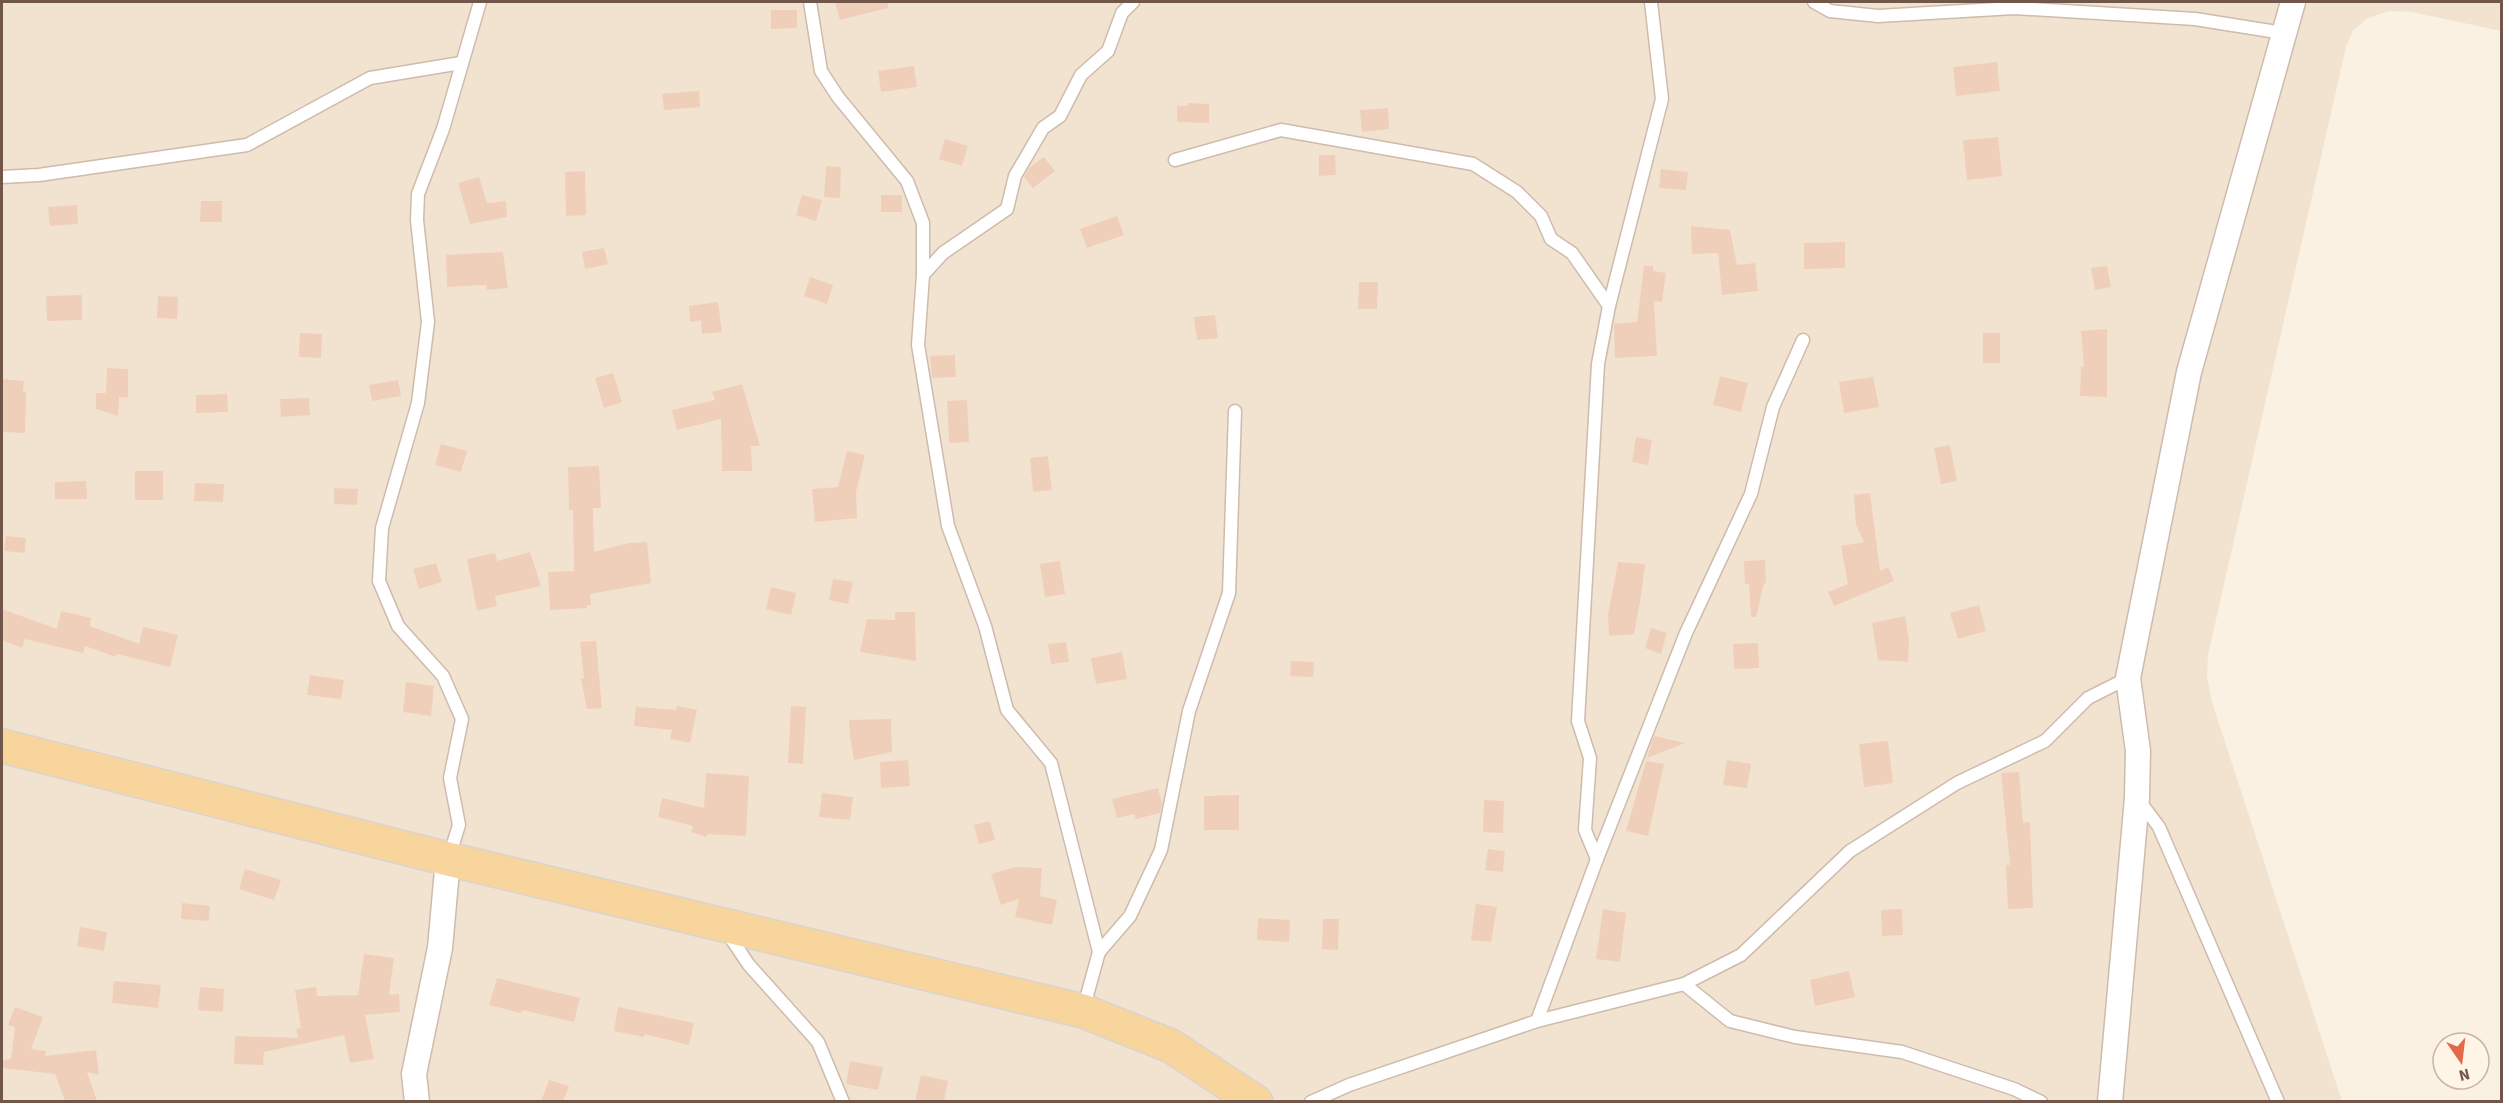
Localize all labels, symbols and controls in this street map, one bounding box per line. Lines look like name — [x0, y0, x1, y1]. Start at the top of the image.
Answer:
north arrow — [2431, 1031, 2491, 1091]
text: N — [2457, 1063, 2472, 1087]

